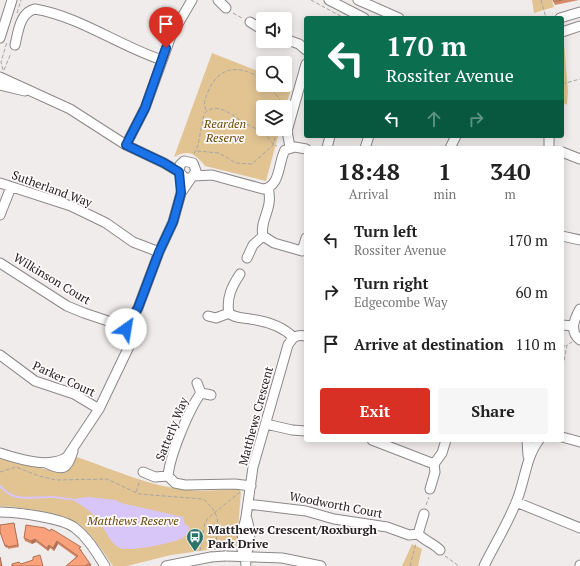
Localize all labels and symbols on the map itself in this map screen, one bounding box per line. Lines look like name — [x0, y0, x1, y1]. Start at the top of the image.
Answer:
pin — [149, 7.0, 183, 48]
park label: Rearden Reserve — [203, 116, 246, 145]
street label: Sutherland Way — [10, 167, 95, 210]
street label: Wilkinson Court — [11, 250, 94, 308]
position arrow — [105, 308, 147, 350]
street label: Parker Court — [30, 357, 98, 400]
street label: Matthews Crescent — [235, 364, 276, 467]
street label: Satterly Way — [152, 394, 191, 463]
street label: Woodworth Court — [288, 488, 385, 521]
park label: Matthews Reserve — [86, 513, 179, 528]
place label: Matthews Crescent/Roxburgh Park Drive — [208, 522, 377, 551]
bus stop icon: Matthews Crescent/Roxburgh Park Drive — [185, 527, 205, 552]

